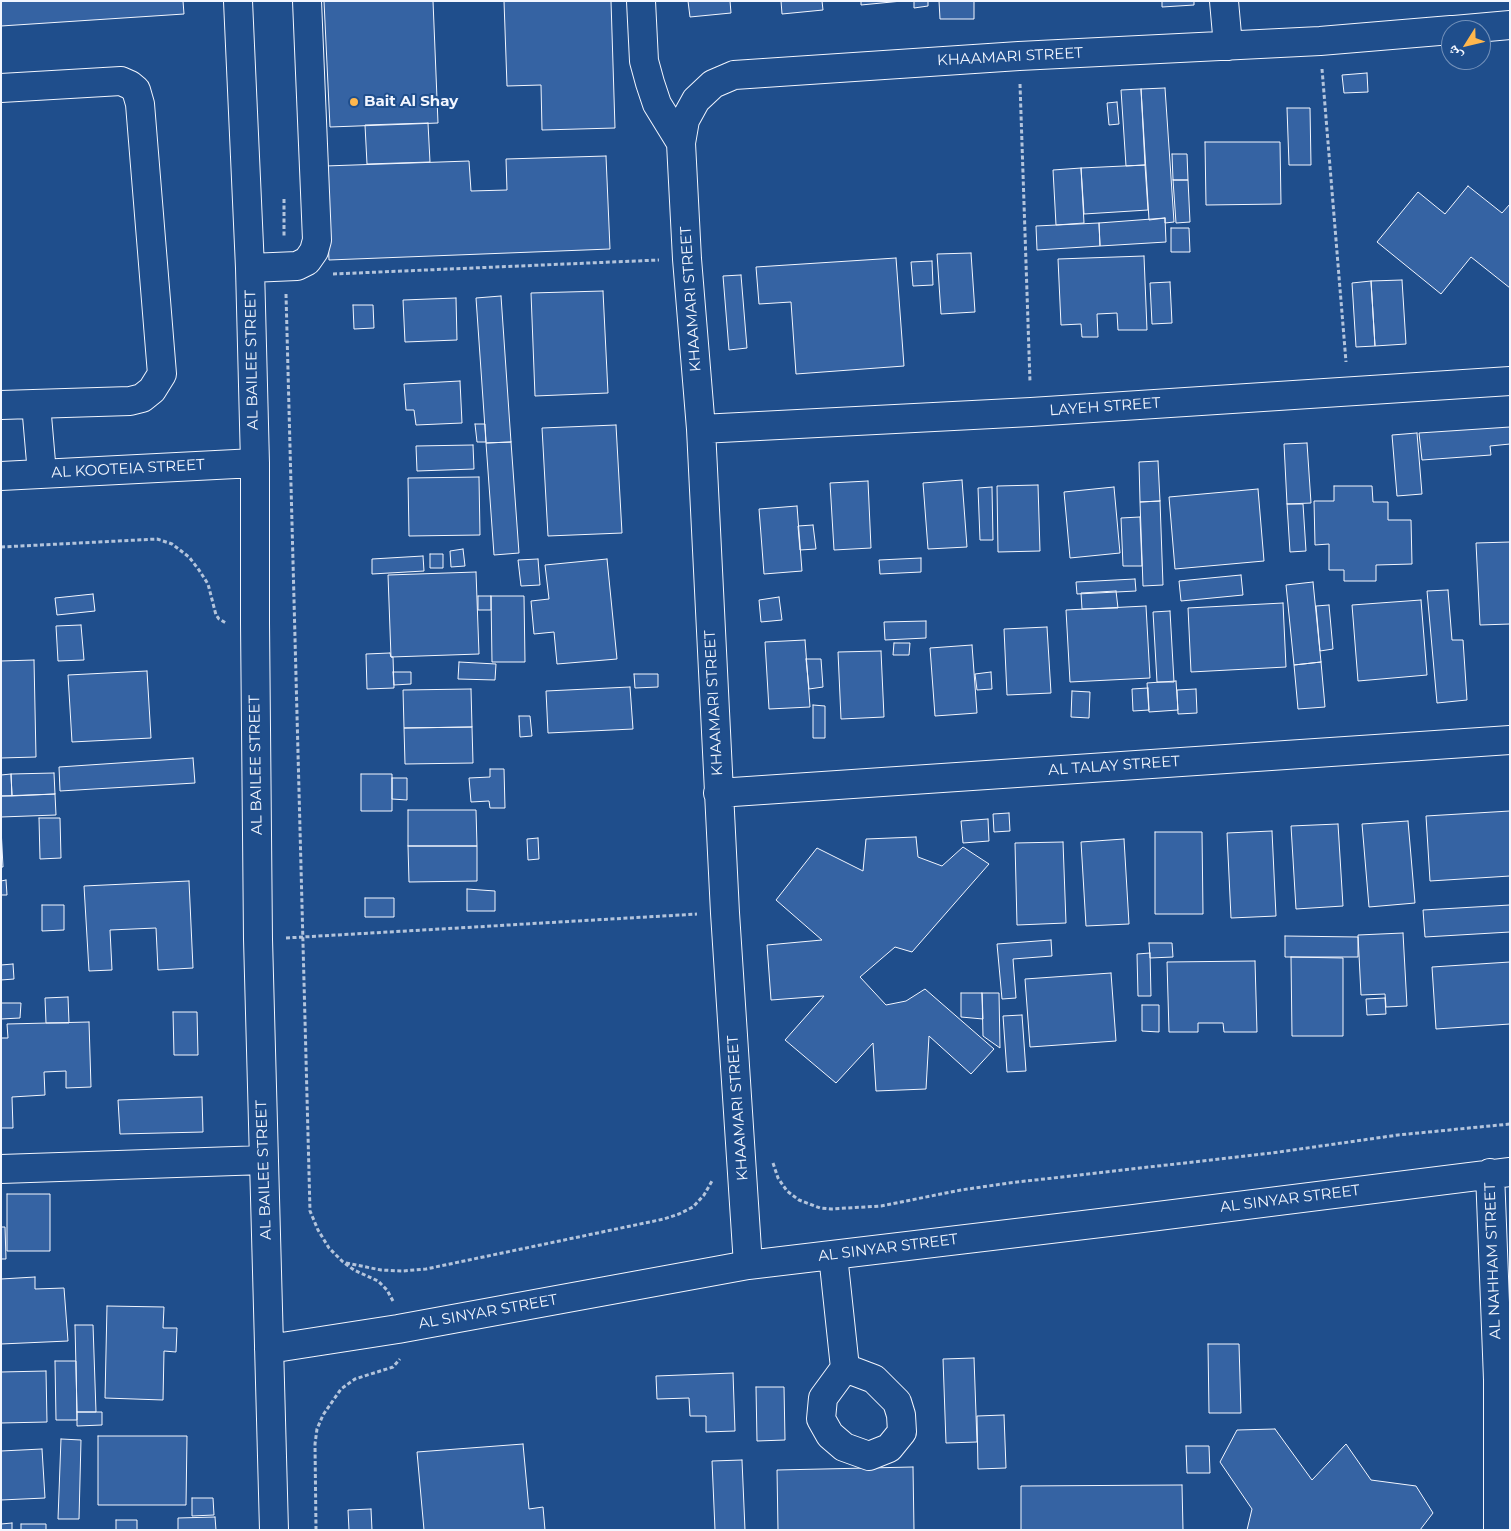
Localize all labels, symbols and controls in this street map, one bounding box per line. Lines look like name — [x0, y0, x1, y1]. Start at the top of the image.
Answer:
north arrow — [1441, 20, 1491, 70]
text: ش — [1443, 42, 1466, 65]
street label: KHAAMARI STREET — [937, 44, 1083, 70]
place label: Bait Al Shay — [364, 93, 458, 111]
marker: Bait Al Shay — [348, 96, 360, 108]
street label: KHAAMARI STREET — [677, 226, 705, 372]
street label: AL BAILEE STREET — [242, 290, 262, 430]
street label: LAYEH STREET — [1049, 394, 1161, 420]
street label: AL KOOTEIA STREET — [51, 456, 205, 482]
street label: KHAAMARI STREET — [701, 630, 727, 776]
street label: AL BAILEE STREET — [246, 695, 266, 835]
street label: AL TALAY STREET — [1048, 752, 1180, 780]
street label: KHAAMARI STREET — [724, 1035, 752, 1181]
street label: AL BAILEE STREET — [253, 1100, 275, 1240]
street label: AL SINYAR STREET — [1219, 1181, 1361, 1217]
street label: AL NAHHAM STREET — [1481, 1182, 1505, 1340]
street label: AL SINYAR STREET — [817, 1230, 959, 1266]
street label: AL SINYAR STREET — [417, 1291, 559, 1333]

